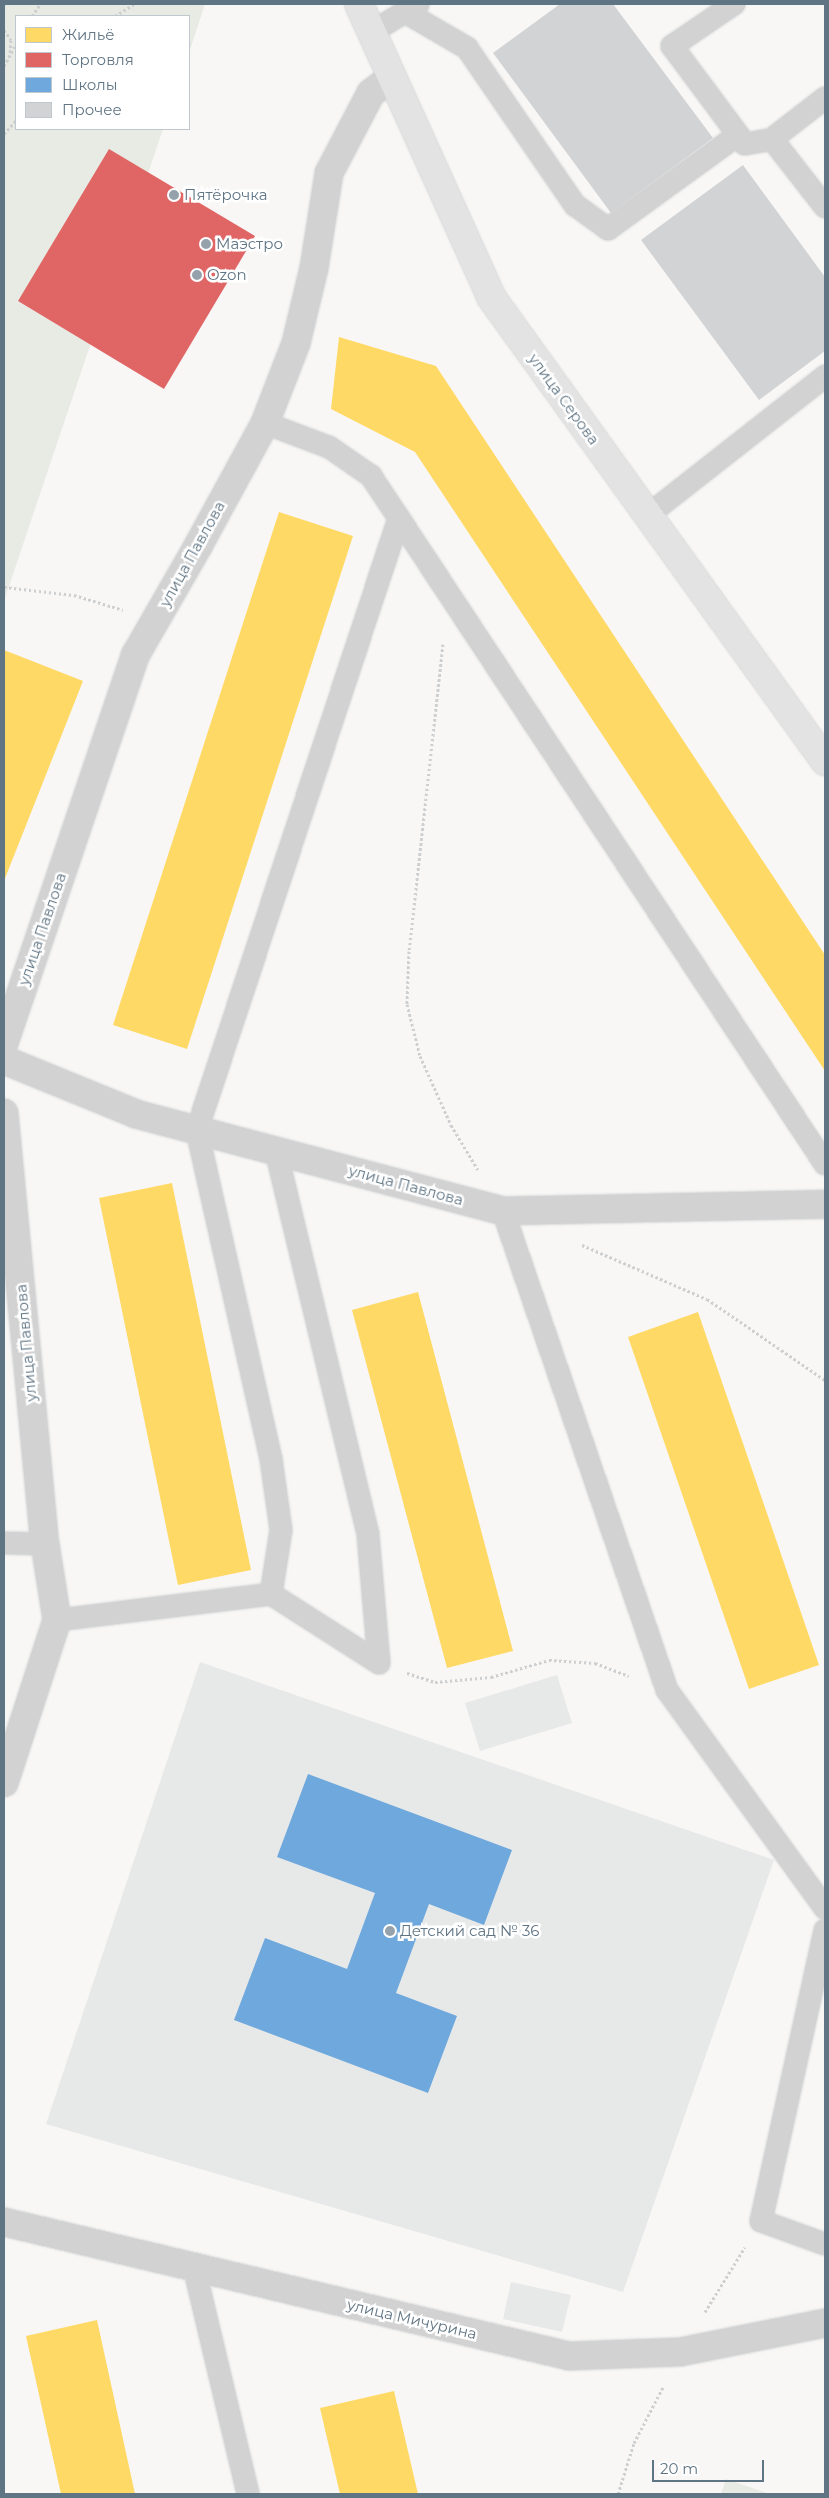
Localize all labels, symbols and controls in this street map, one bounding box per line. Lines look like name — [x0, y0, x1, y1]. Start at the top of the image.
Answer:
legend — [15, 15, 190, 130]
text: Жильё — [62, 25, 115, 44]
text: Торговля — [62, 50, 134, 69]
text: Школы — [62, 75, 118, 94]
text: Прочее — [62, 100, 122, 119]
place label: Пятёрочка — [184, 186, 268, 204]
marker: Пятёрочка — [168, 189, 180, 201]
place label: Маэстро — [216, 235, 283, 253]
marker: Маэстро — [200, 238, 212, 250]
place label: Ozon — [207, 266, 247, 284]
marker: Ozon — [191, 269, 203, 281]
street label: улица Серова — [525, 350, 603, 448]
street label: улица Павлова — [156, 498, 228, 610]
street label: улица Павлова — [14, 870, 70, 988]
street label: улица Павлова — [347, 1161, 465, 1209]
street label: улица Павлова — [12, 1283, 40, 1403]
place label: Детский сад № 36 — [400, 1922, 539, 1940]
marker: Детский сад № 36 — [384, 1925, 396, 1937]
street label: улица Мичурина — [345, 2295, 479, 2343]
scale bar — [654, 2450, 766, 2482]
text: 20 m — [660, 2459, 698, 2478]

